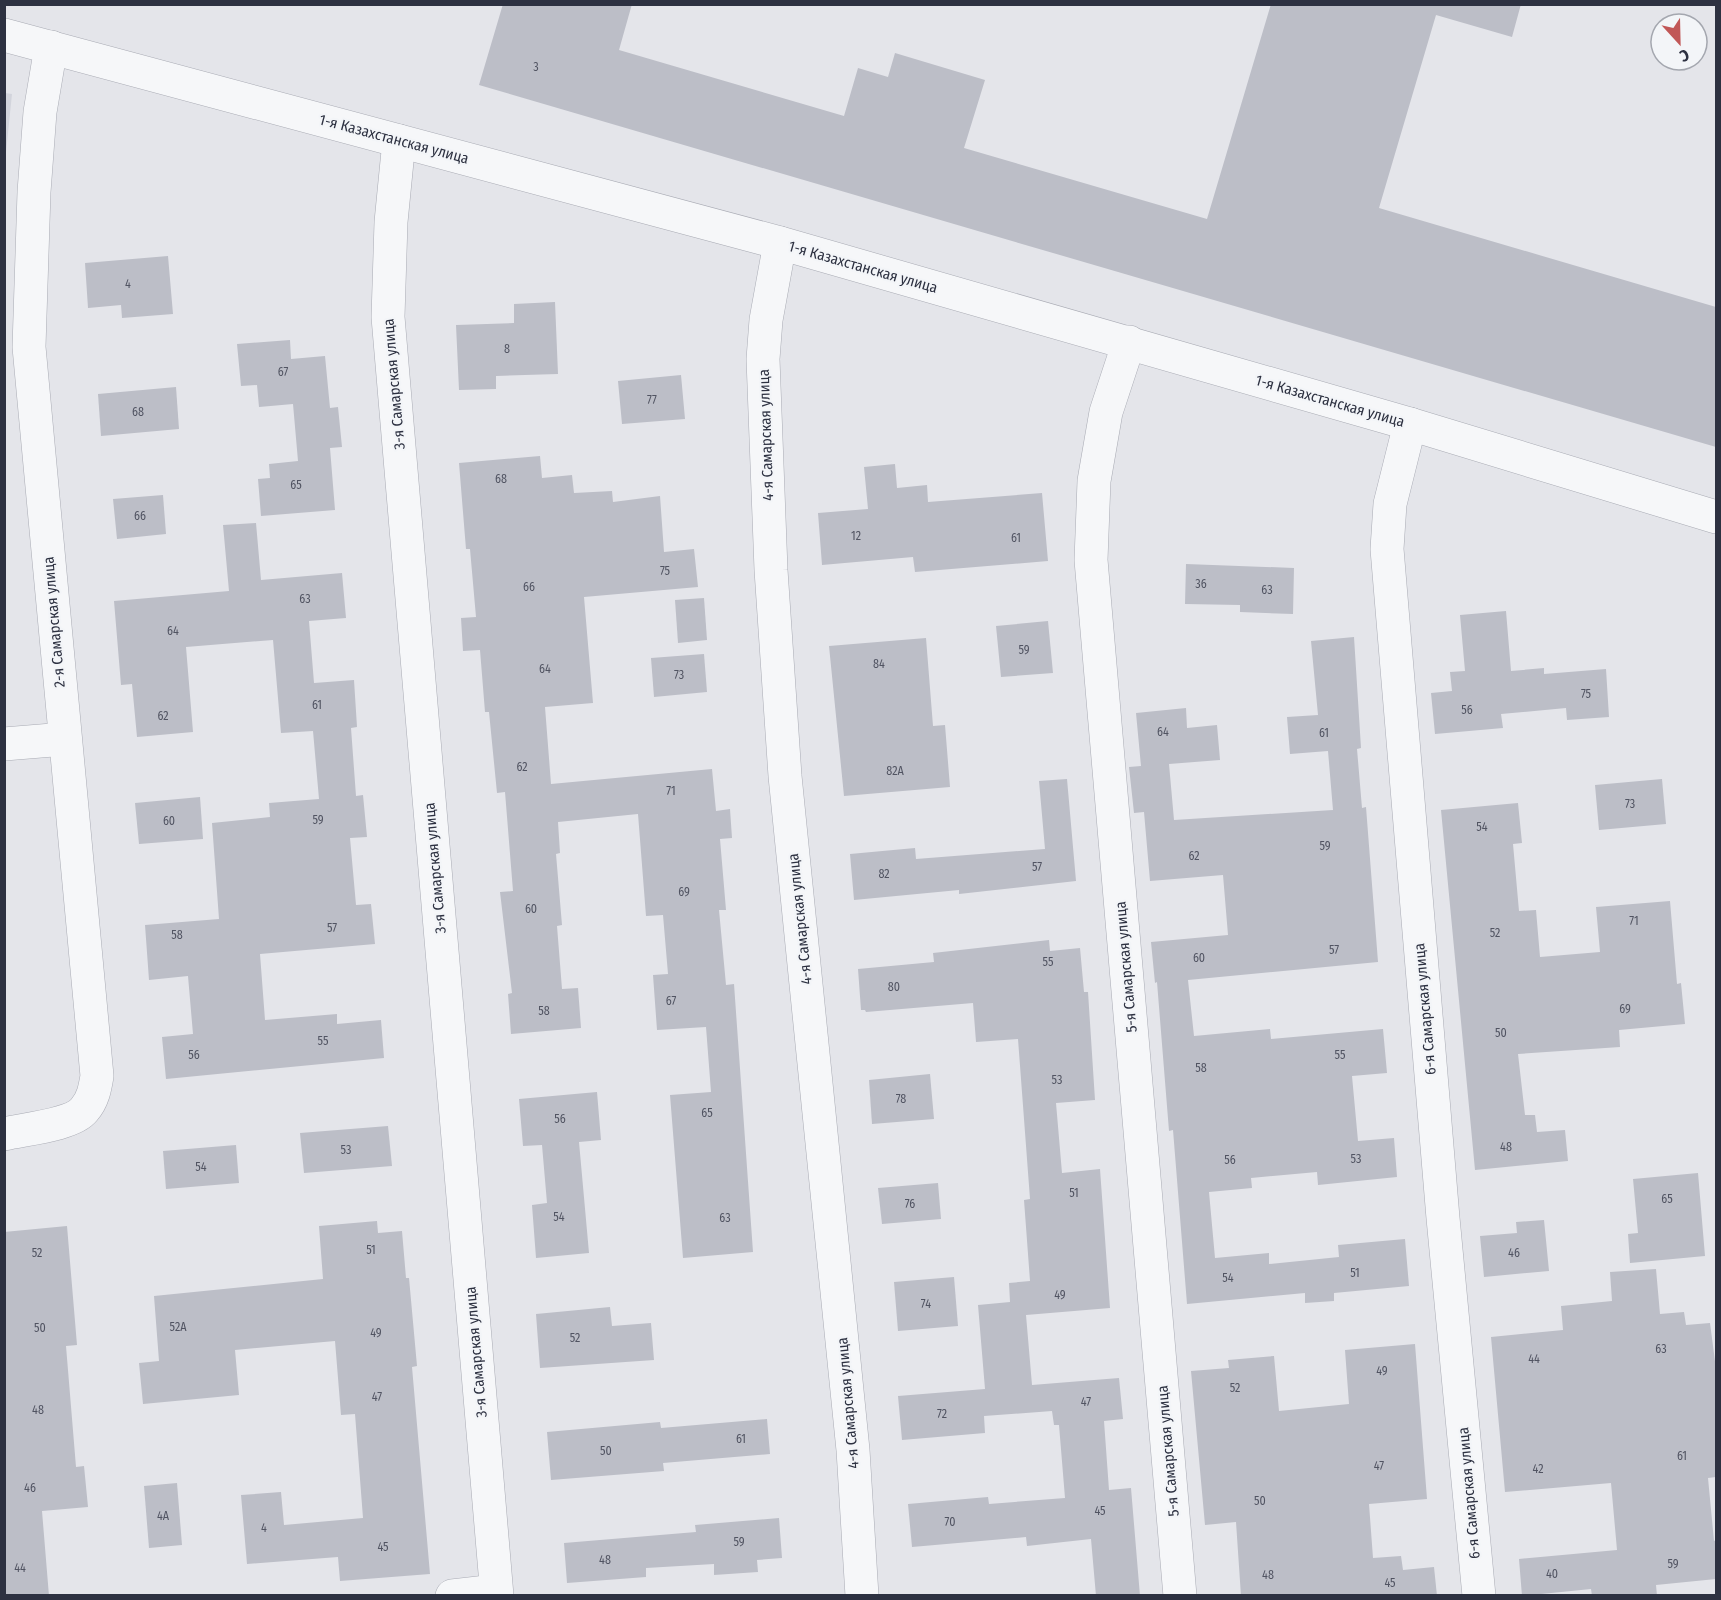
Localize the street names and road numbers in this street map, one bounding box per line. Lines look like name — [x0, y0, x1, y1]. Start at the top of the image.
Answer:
street label: 1-я Казахстанская улица — [317, 110, 471, 168]
street label: 1-я Казахстанская улица — [786, 237, 940, 297]
street label: 3-я Самарская улица — [379, 318, 409, 450]
street label: 4-я Самарская улица — [755, 369, 777, 501]
street label: 1-я Казахстанская улица — [1253, 371, 1407, 431]
street label: 2-я Самарская улица — [39, 556, 69, 688]
street label: 3-я Самарская улица — [420, 802, 450, 934]
street label: 4-я Самарская улица — [784, 852, 816, 986]
street label: 5-я Самарская улица — [1111, 901, 1141, 1033]
street label: 6-я Самарская улица — [1410, 942, 1440, 1076]
street label: 3-я Самарская улица — [461, 1286, 491, 1418]
street label: 4-я Самарская улица — [833, 1336, 863, 1470]
street label: 5-я Самарская улица — [1153, 1385, 1183, 1517]
street label: 6-я Самарская улица — [1454, 1426, 1484, 1560]

